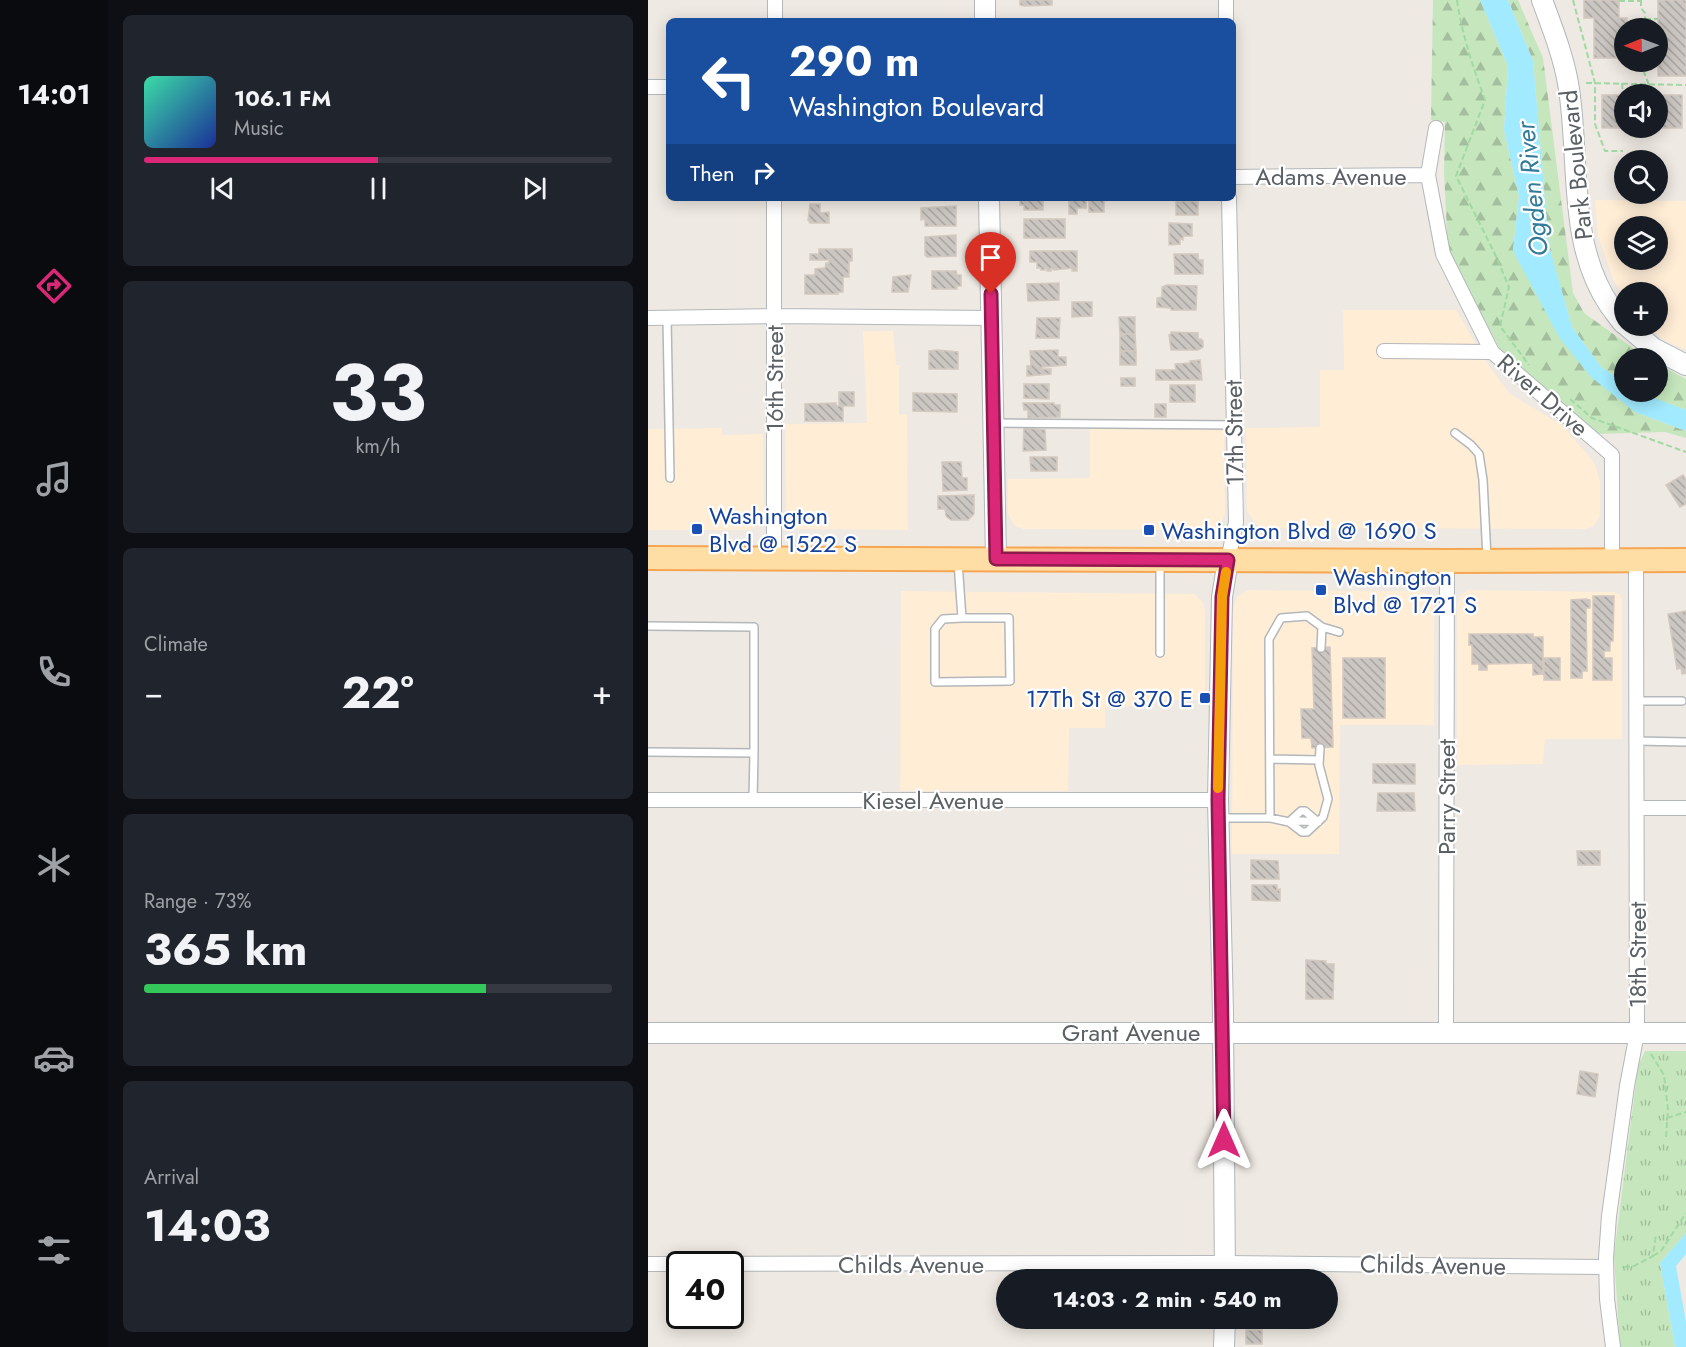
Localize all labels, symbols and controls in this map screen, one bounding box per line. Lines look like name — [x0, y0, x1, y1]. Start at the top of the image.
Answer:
north arrow — [1614, 18, 1668, 72]
map controls — [1614, 18, 1668, 402]
text: 290 m — [789, 31, 920, 92]
icon: left — [690, 42, 768, 120]
text: 14:01 — [18, 75, 90, 114]
text: 106.1 FM — [234, 82, 331, 114]
button: sound — [1614, 84, 1668, 138]
text: Washington Boulevard — [789, 87, 1044, 126]
street label: Park Boulevard — [1551, 88, 1601, 242]
text: Music — [234, 114, 284, 143]
water label: Ogden River — [1506, 118, 1558, 259]
button: search — [1614, 150, 1668, 204]
icon: right — [747, 156, 780, 189]
text: Then — [690, 157, 735, 189]
street label: Adams Avenue — [1255, 159, 1407, 194]
icon: previous — [206, 172, 239, 205]
icon: pause — [362, 172, 395, 205]
icon: next — [518, 172, 551, 205]
button: layers — [1614, 216, 1668, 270]
pin — [965, 232, 1016, 294]
icon: arrive — [974, 241, 1007, 274]
icon: directions — [33, 265, 75, 307]
button: + — [1614, 282, 1668, 336]
street label: 16th Street — [757, 325, 792, 433]
text: 33 — [330, 337, 426, 449]
street label: River Drive — [1490, 345, 1596, 445]
button: − — [1614, 348, 1668, 402]
street label: 17th Street — [1216, 379, 1252, 486]
text: km/h — [355, 432, 401, 461]
icon: music — [33, 458, 75, 500]
place label: Washington Blvd @ 1522 S — [709, 498, 857, 561]
place label: Washington Blvd @ 1690 S — [1161, 513, 1437, 548]
marker: Washington Blvd @ 1522 S — [690, 522, 704, 536]
marker: Washington Blvd @ 1690 S — [1142, 523, 1156, 537]
place label: Washington Blvd @ 1721 S — [1333, 559, 1477, 622]
marker: Washington Blvd @ 1721 S — [1314, 583, 1328, 597]
text: Climate — [144, 630, 208, 659]
icon: phone — [33, 651, 75, 693]
text: 22° — [341, 660, 414, 725]
text: − — [144, 669, 163, 716]
text: + — [592, 669, 612, 716]
place label: 17Th St @ 370 E — [1026, 681, 1193, 716]
marker: 17Th St @ 370 E — [1198, 691, 1212, 705]
street label: Parry Street — [1429, 739, 1464, 855]
street label: Kiesel Avenue — [862, 783, 1004, 818]
icon: climate — [33, 844, 75, 886]
text: Range · 73% — [144, 887, 251, 916]
street label: 18th Street — [1620, 901, 1655, 1008]
text: 365 km — [144, 917, 307, 982]
street label: Grant Avenue — [1062, 1015, 1200, 1050]
icon: car — [33, 1037, 75, 1079]
position arrow — [1192, 1108, 1256, 1172]
text: Arrival — [144, 1163, 199, 1192]
text: 14:03 — [144, 1193, 271, 1258]
icon: filters — [33, 1229, 75, 1271]
street label: Childs Avenue — [1360, 1246, 1506, 1284]
street label: Childs Avenue — [838, 1247, 984, 1282]
speed limit sign: 40 — [666, 1251, 744, 1329]
text: 14:03 · 2 min · 540 m — [1053, 1283, 1281, 1315]

